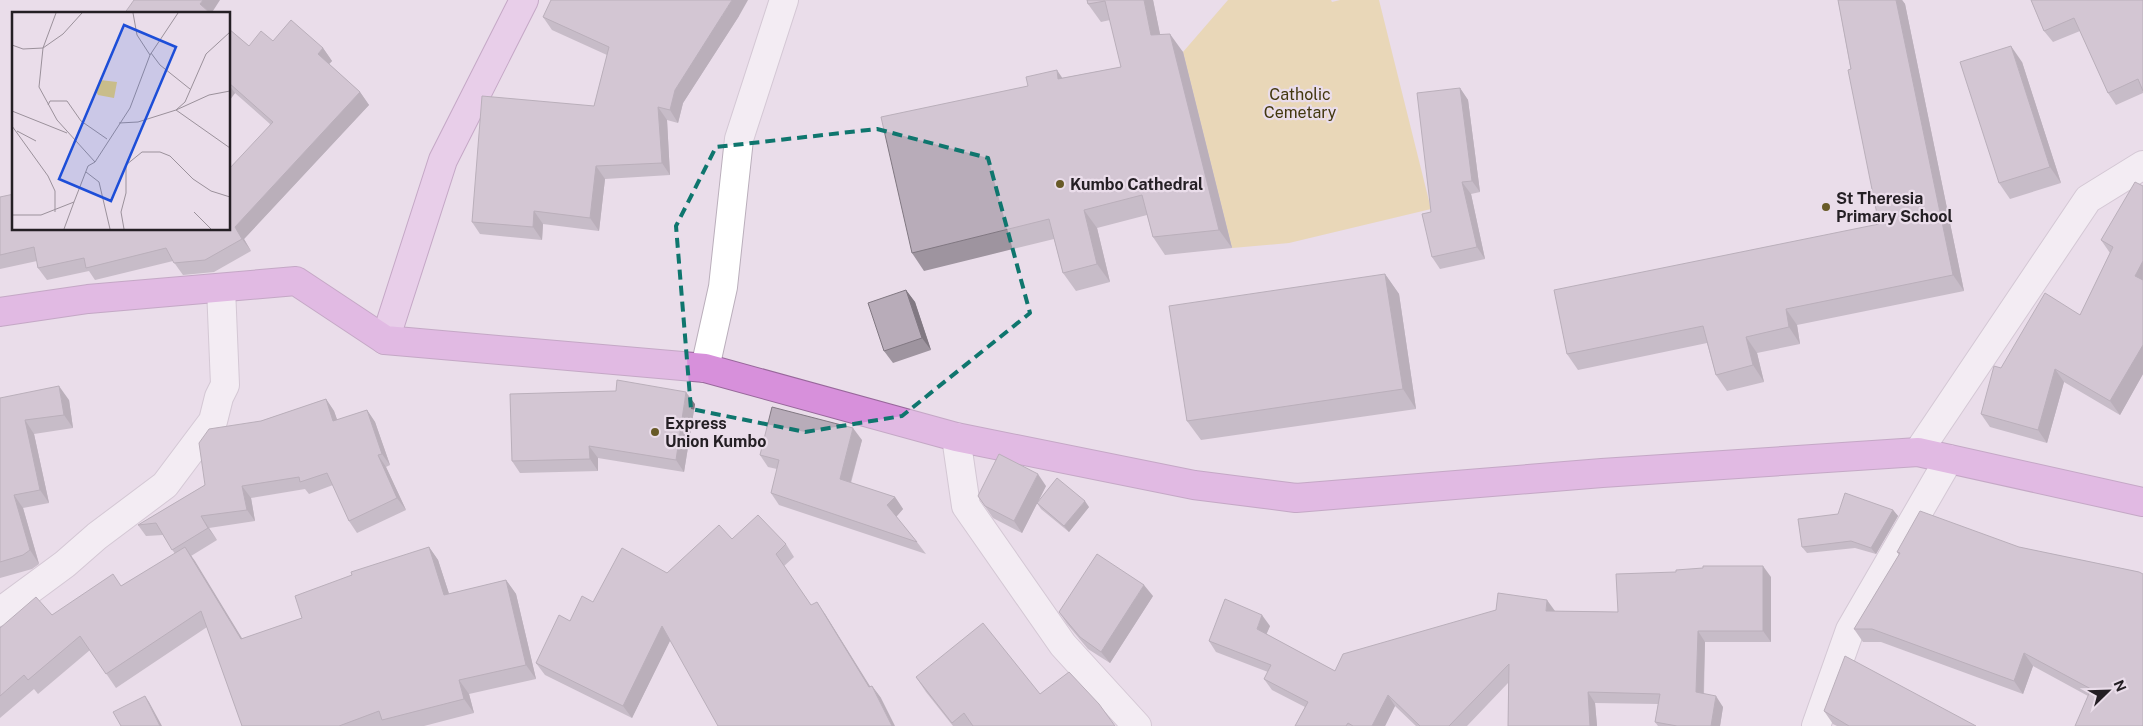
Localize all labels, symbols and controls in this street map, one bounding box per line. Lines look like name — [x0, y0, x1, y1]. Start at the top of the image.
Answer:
inset map — [12, 12, 230, 230]
park label: Catholic Cemetary — [1264, 85, 1337, 122]
place label: Kumbo Cathedral — [1070, 175, 1203, 194]
marker: Kumbo Cathedral — [1054, 178, 1066, 190]
place label: St Theresia Primary School — [1836, 189, 1953, 226]
marker: St Theresia Primary School — [1820, 201, 1832, 213]
place label: Express Union Kumbo — [665, 414, 766, 451]
marker: Express Union Kumbo — [649, 426, 661, 438]
north arrow — [2083, 666, 2133, 716]
text: N — [2110, 678, 2129, 694]

